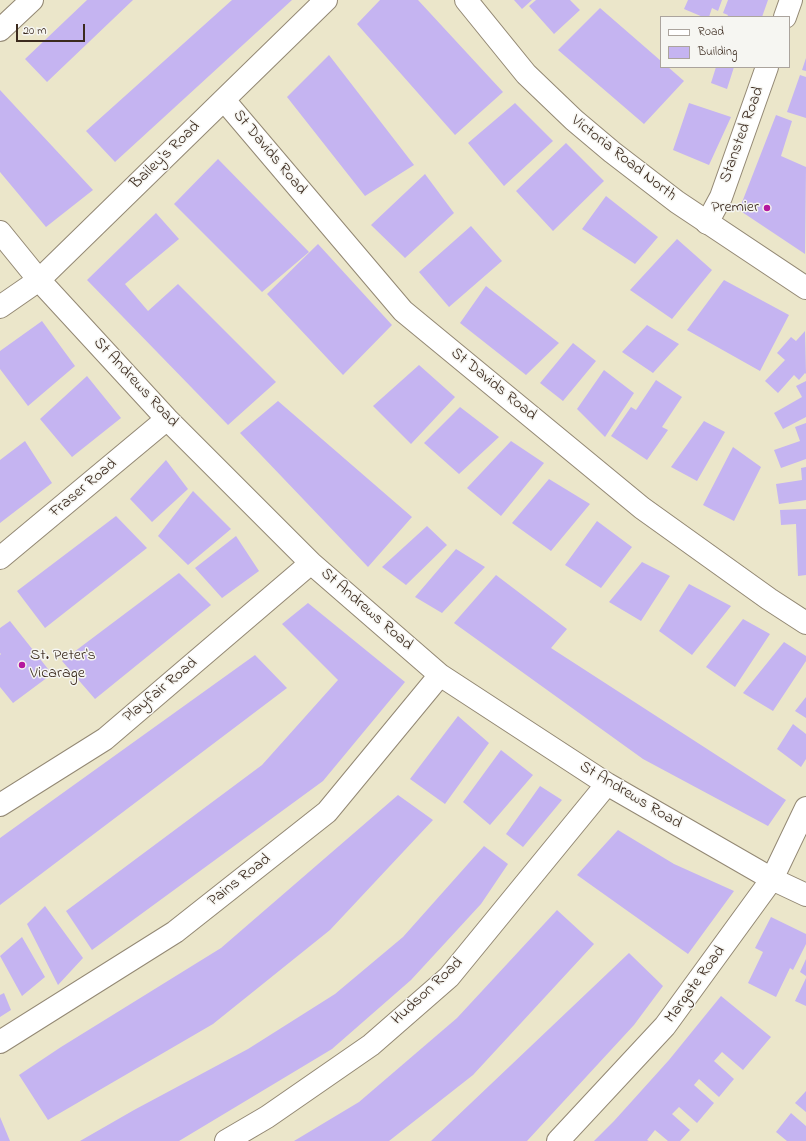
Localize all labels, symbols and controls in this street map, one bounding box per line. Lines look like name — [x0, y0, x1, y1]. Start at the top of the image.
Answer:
scale bar — [18, 16, 87, 42]
legend — [660, 16, 790, 68]
text: 20 m — [23, 22, 46, 40]
text: Road — [698, 23, 724, 41]
text: Building — [698, 43, 737, 61]
street label: Stansted Road — [717, 84, 769, 186]
street label: St Davids Road — [228, 107, 310, 199]
street label: Victoria Road North — [567, 112, 679, 206]
street label: Bailey's Road — [127, 118, 205, 194]
place label: Premier — [711, 198, 759, 218]
marker: Premier — [762, 203, 772, 213]
street label: St Andrews Road — [88, 334, 182, 432]
street label: St Davids Road — [446, 344, 540, 426]
street label: Fraser Road — [47, 455, 121, 523]
street label: St Andrews Road — [316, 565, 416, 655]
place label: St. Peter's Vicarage — [30, 646, 96, 684]
street label: Playfair Road — [120, 654, 202, 728]
marker: St. Peter's Vicarage — [17, 660, 27, 670]
street label: St Andrews Road — [575, 758, 685, 834]
street label: Pains Road — [205, 850, 275, 912]
street label: Margate Road — [662, 943, 730, 1027]
street label: Hudson Road — [388, 954, 468, 1030]

